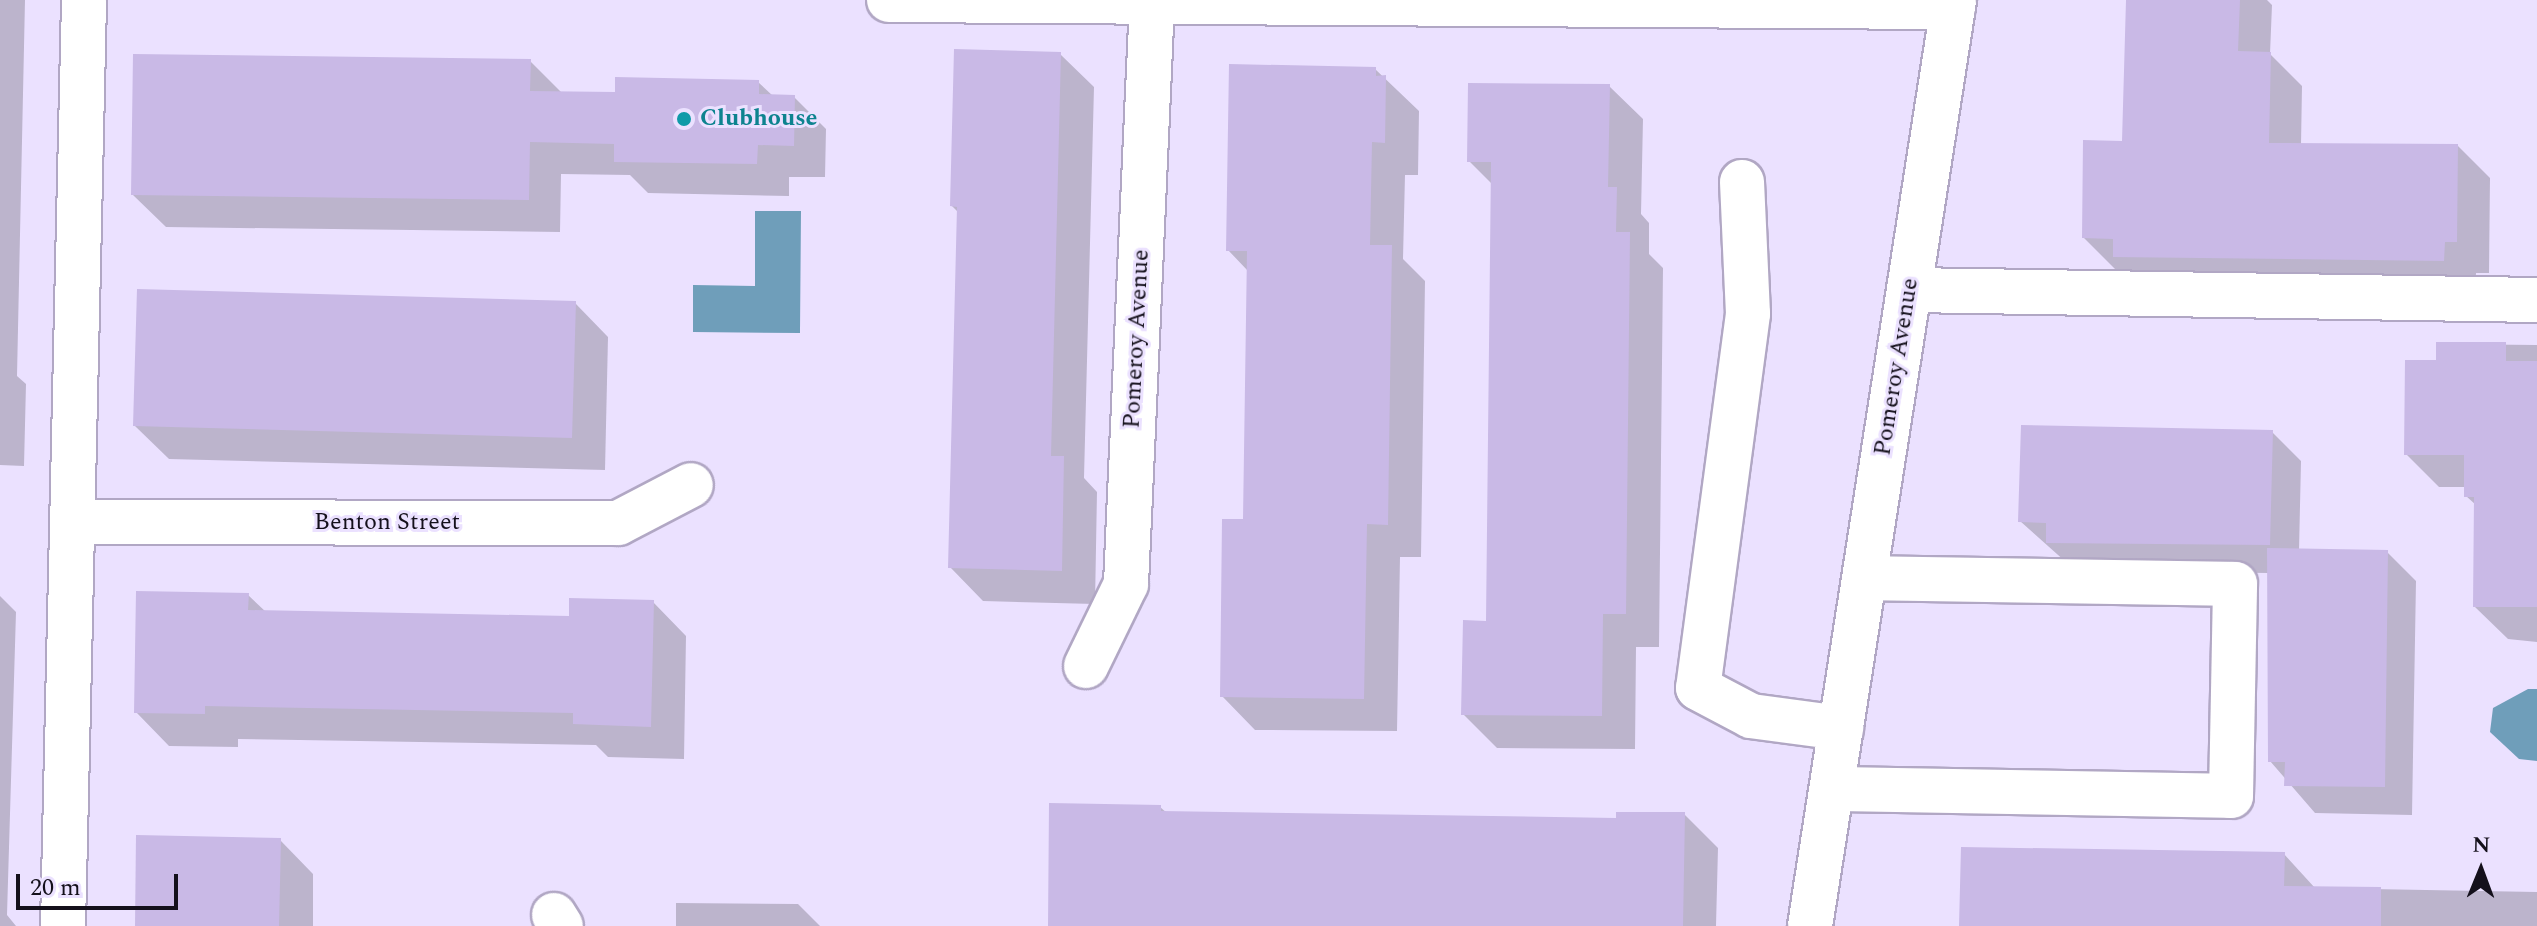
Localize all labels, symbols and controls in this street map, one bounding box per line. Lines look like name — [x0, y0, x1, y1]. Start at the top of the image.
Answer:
place label: Clubhouse — [700, 105, 818, 133]
marker: Clubhouse — [675, 110, 693, 128]
street label: Pomeroy Avenue — [1118, 249, 1156, 429]
street label: Pomeroy Avenue — [1869, 276, 1925, 458]
street label: Benton Street — [314, 509, 460, 537]
text: N — [2472, 829, 2491, 862]
north arrow — [2441, 830, 2521, 910]
scale bar — [20, 858, 182, 908]
text: 20 m — [30, 870, 81, 906]

